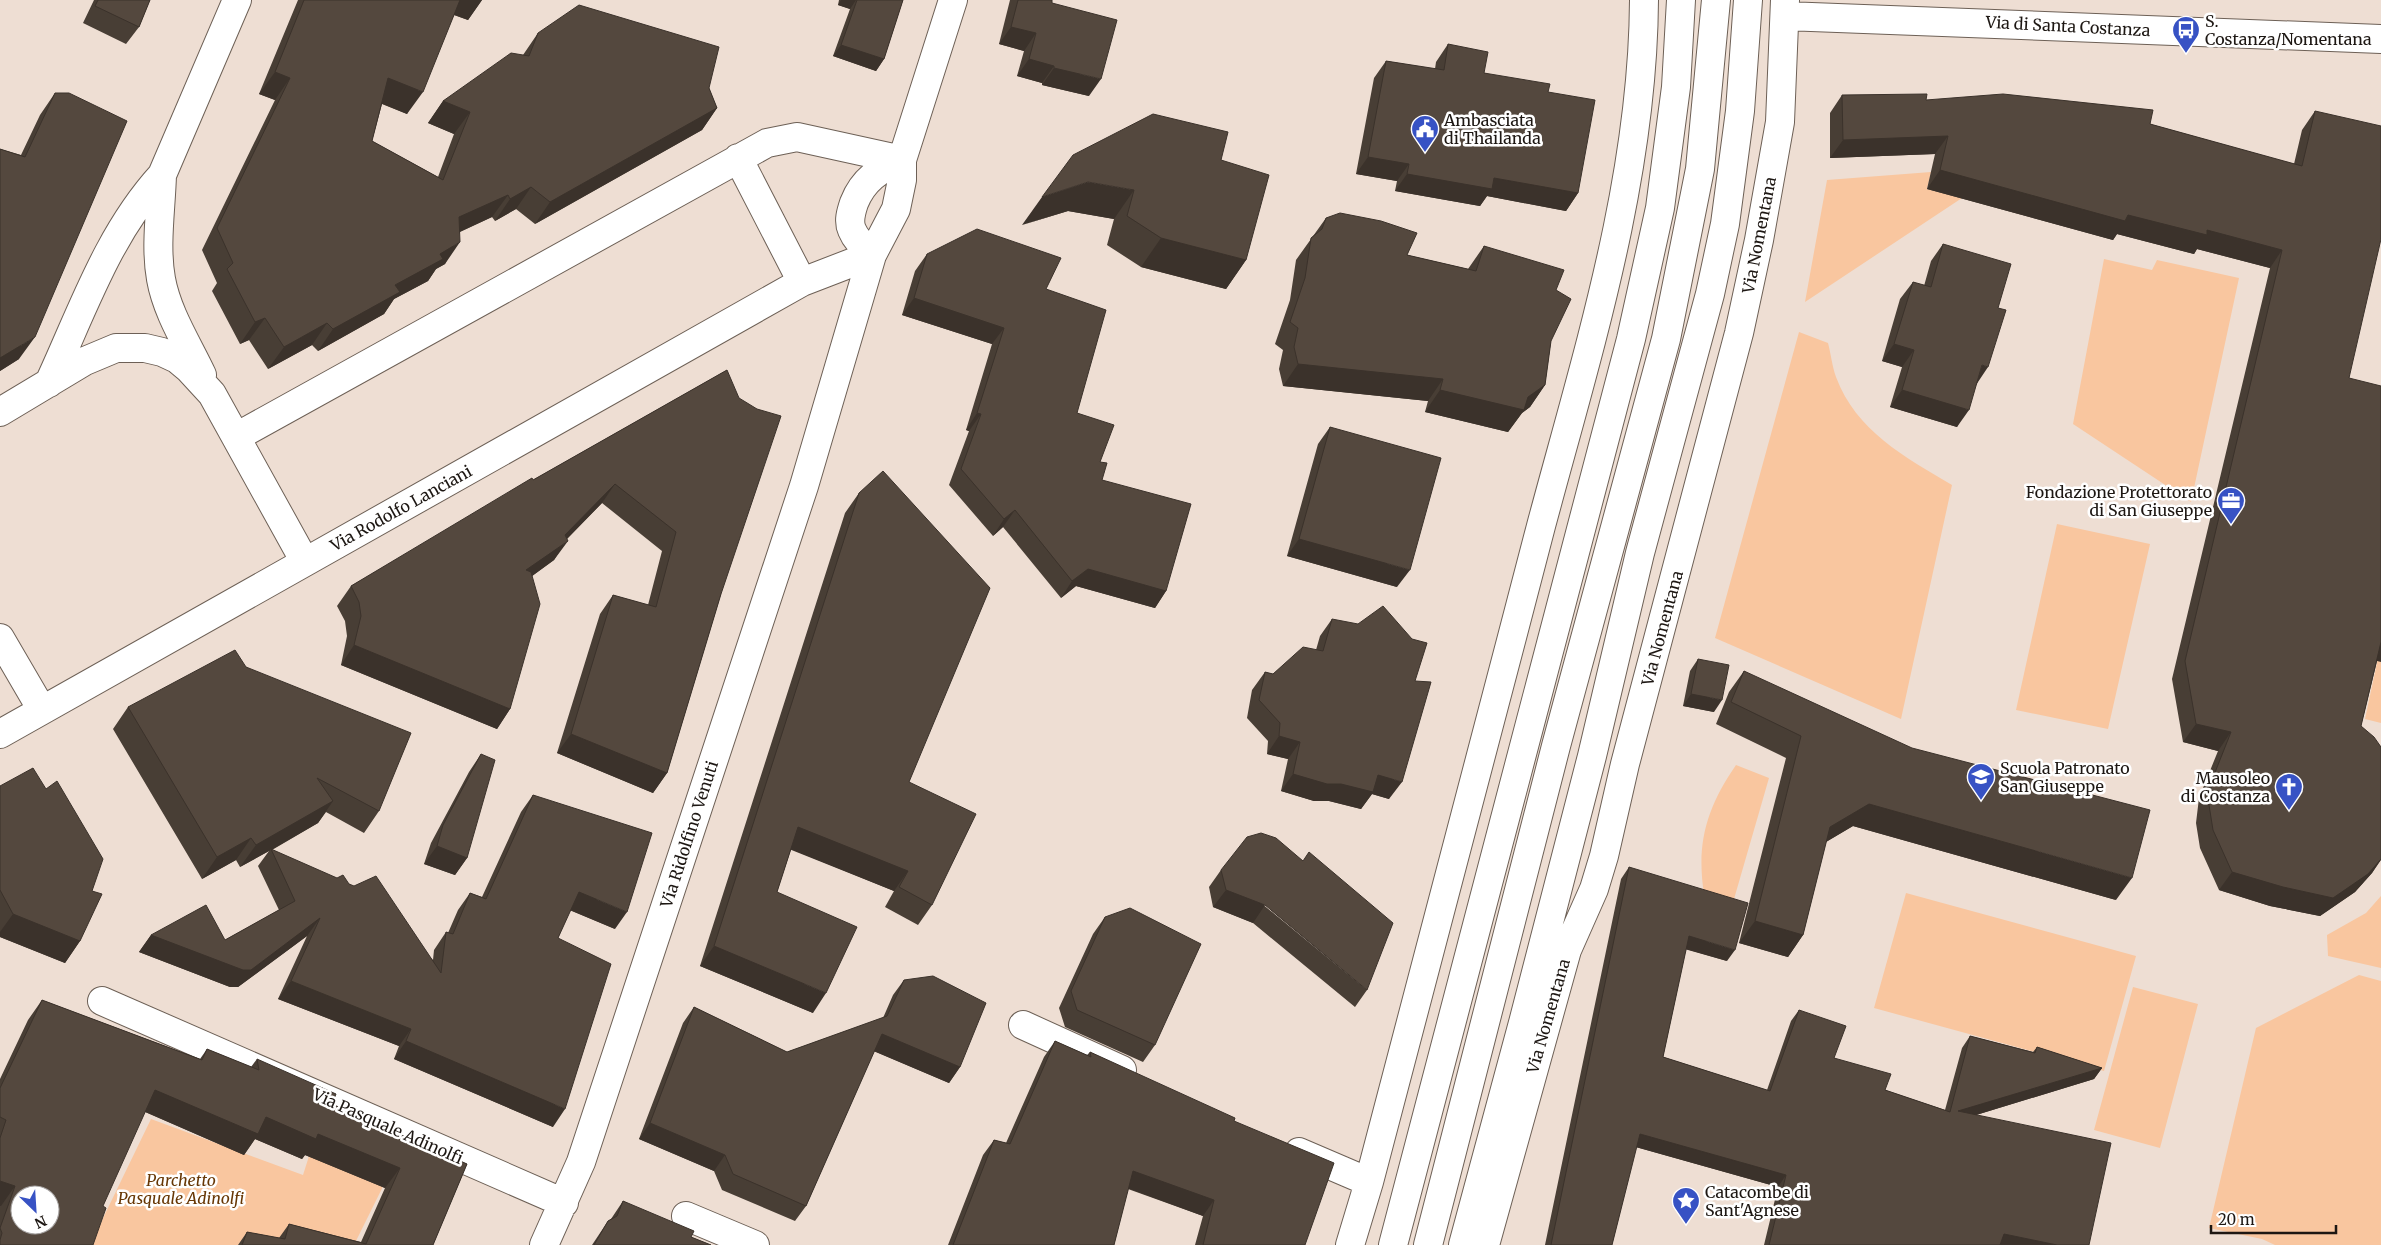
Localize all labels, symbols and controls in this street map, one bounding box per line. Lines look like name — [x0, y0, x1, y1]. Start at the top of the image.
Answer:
place label: S. Costanza/Nomentana — [2205, 11, 2372, 49]
street label: Via di Santa Costanza — [1984, 12, 2151, 40]
bus stop icon: S. Costanza/Nomentana — [2171, 15, 2201, 54]
place label: Ambasciata di Thailanda — [1443, 110, 1541, 148]
public building icon: Ambasciata di Thailanda — [1410, 114, 1440, 153]
street label: Via Nomentana — [1738, 175, 1780, 296]
street label: Via Rodolfo Lanciani — [326, 461, 475, 556]
place label: Fondazione Protettorato di San Giuseppe — [2026, 482, 2212, 520]
office icon: Fondazione Protettorato di San Giuseppe — [2216, 486, 2246, 525]
street label: Via Nomentana — [1637, 568, 1687, 689]
street label: Via Ridolfino Venuti — [656, 758, 722, 911]
place label: Scuola Patronato San Giuseppe — [2000, 758, 2130, 796]
school or university icon: Scuola Patronato San Giuseppe — [1966, 762, 1996, 801]
place label: Mausoleo di Costanza — [2181, 768, 2270, 806]
church icon: Mausoleo di Costanza — [2274, 772, 2304, 811]
street label: Via Nomentana — [1522, 956, 1574, 1077]
street label: Via Pasquale Adinolfi — [309, 1083, 467, 1168]
park label: Parchetto Pasquale Adinolfi — [118, 1170, 244, 1208]
place label: Catacombe di Sant'Agnese — [1705, 1182, 1809, 1220]
north arrow — [10, 1185, 60, 1235]
place icon: Catacombe di Sant'Agnese — [1671, 1186, 1701, 1225]
scale bar — [2211, 1202, 2336, 1234]
text: 20 m — [2218, 1210, 2255, 1229]
text: N — [32, 1211, 49, 1232]

